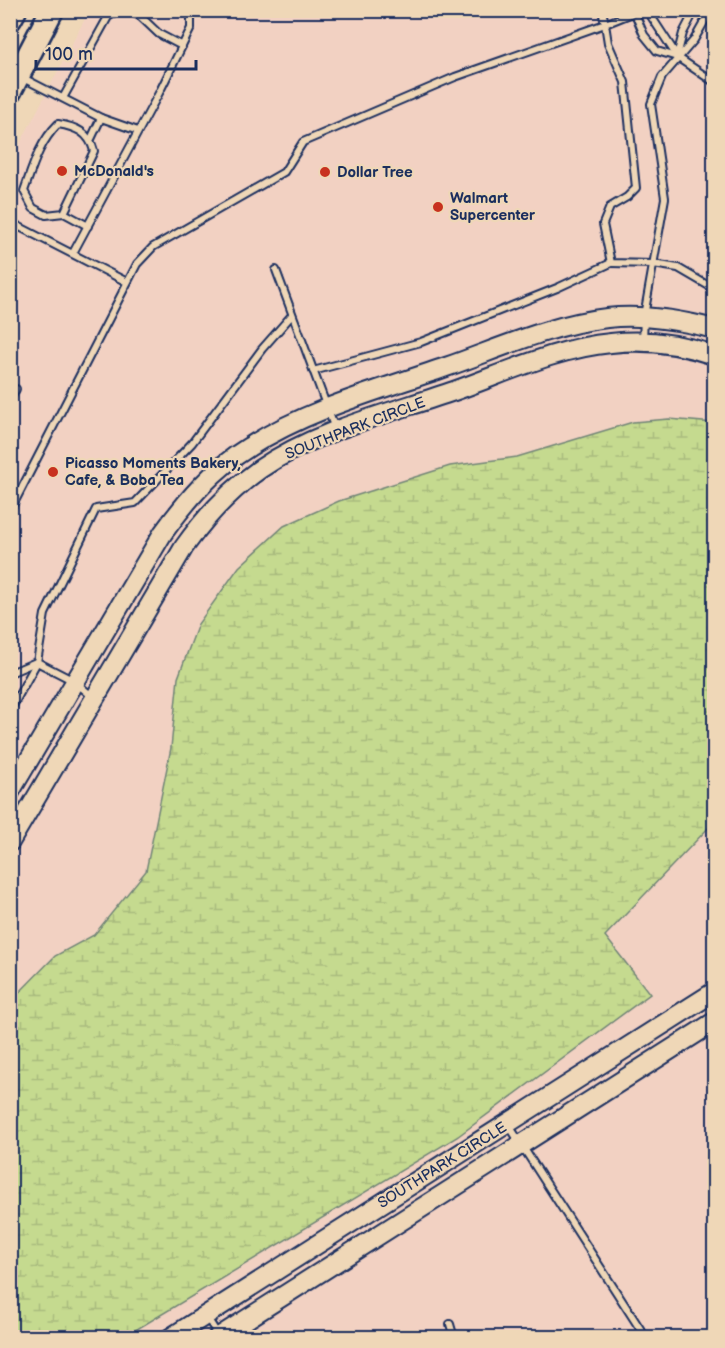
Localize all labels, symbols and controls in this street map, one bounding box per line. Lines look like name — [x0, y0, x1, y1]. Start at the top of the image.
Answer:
scale bar — [36, 33, 196, 71]
text: 100 m — [45, 44, 93, 65]
place label: McDonald's — [74, 162, 154, 181]
place label: Dollar Tree — [337, 163, 413, 182]
marker: McDonald's — [55, 164, 69, 178]
marker: Dollar Tree — [318, 165, 332, 179]
place label: Walmart Supercenter — [450, 189, 536, 225]
marker: Walmart Supercenter — [431, 200, 445, 214]
street label: SOUTHPARK CIRCLE — [282, 393, 428, 464]
place label: Picasso Moments Bakery, Cafe, & Boba Tea — [65, 454, 241, 490]
marker: Picasso Moments Bakery, Cafe, & Boba Tea — [46, 465, 60, 479]
street label: SOUTHPARK CIRCLE — [374, 1118, 510, 1213]

